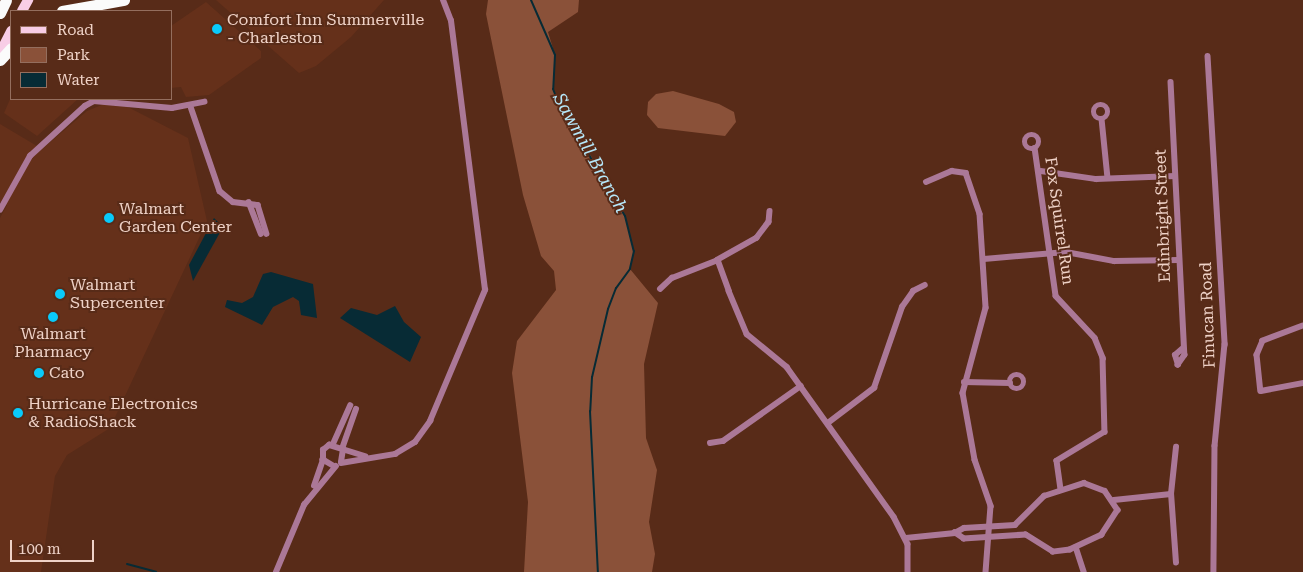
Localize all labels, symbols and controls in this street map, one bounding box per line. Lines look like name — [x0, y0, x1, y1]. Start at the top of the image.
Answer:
legend — [10, 10, 172, 100]
place label: Comfort Inn Summerville - Charleston — [227, 10, 424, 48]
text: Road — [57, 21, 94, 39]
marker: Comfort Inn Summerville - Charleston — [211, 23, 223, 35]
text: Park — [57, 46, 90, 64]
text: Water — [57, 71, 99, 89]
water label: Sawmill Branch — [548, 89, 632, 217]
street label: Edinbright Street — [1151, 149, 1175, 283]
street label: Fox Squirrel Run — [1041, 156, 1077, 286]
place label: Walmart Garden Center — [119, 199, 232, 237]
marker: Walmart Garden Center — [103, 212, 115, 224]
street label: Finucan Road — [1197, 262, 1219, 368]
place label: Walmart Supercenter — [70, 275, 165, 313]
marker: Walmart Supercenter — [54, 288, 66, 300]
marker: Walmart Pharmacy — [47, 311, 59, 323]
place label: Walmart Pharmacy — [14, 324, 92, 362]
place label: Cato — [49, 363, 85, 383]
marker: Cato — [33, 367, 45, 379]
place label: Hurricane Electronics & RadioShack — [28, 394, 198, 432]
marker: Hurricane Electronics & RadioShack — [12, 407, 24, 419]
scale bar — [12, 530, 96, 562]
text: 100 m — [18, 540, 61, 558]

